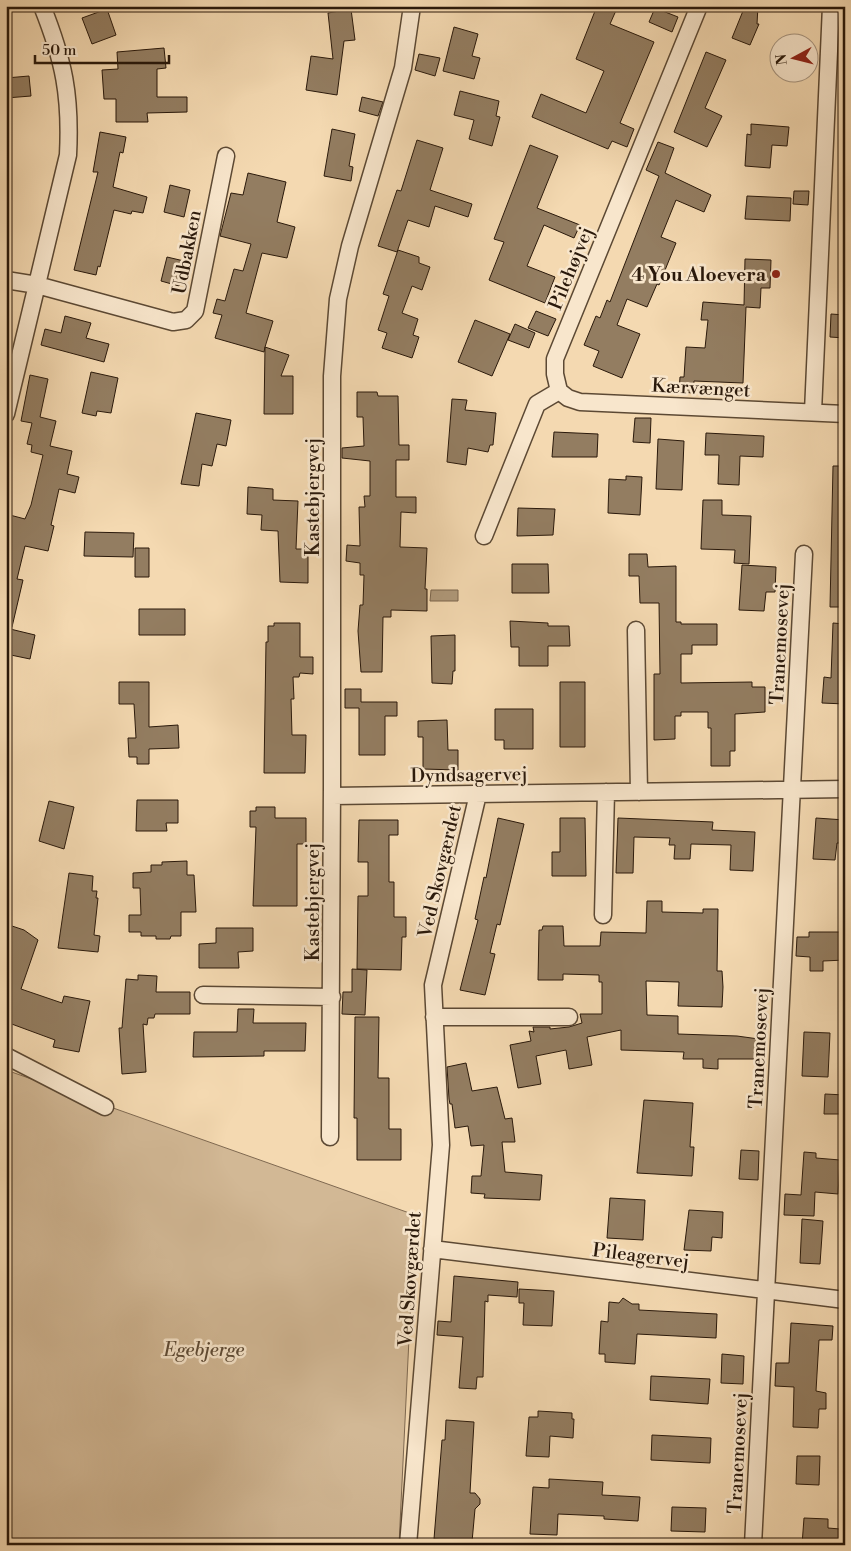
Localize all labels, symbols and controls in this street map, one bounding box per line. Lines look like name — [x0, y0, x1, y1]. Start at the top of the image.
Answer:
scale bar — [35, 32, 169, 64]
north arrow — [768, 32, 818, 82]
text: 50 m — [42, 41, 76, 60]
text: N — [772, 53, 792, 66]
street label: Udbakken — [167, 208, 207, 296]
street label: Pilehøjvej — [543, 223, 598, 314]
place label: 4 You Aloevera — [631, 263, 767, 287]
marker: 4 You Aloevera — [770, 268, 782, 280]
street label: Kærvænget — [651, 373, 751, 403]
street label: Kastebjergvej — [301, 438, 325, 556]
street label: Tranemosevej — [765, 583, 795, 705]
street label: Dyndsagervej — [410, 762, 528, 788]
street label: Ved Skovgærdet — [413, 802, 467, 941]
street label: Kastebjergvej — [301, 843, 325, 961]
street label: Tranemosevej — [744, 987, 774, 1109]
street label: Ved Skovgærdet — [393, 1210, 427, 1349]
street label: Pileagervej — [591, 1238, 691, 1274]
park label: Egebjerge — [163, 1338, 244, 1362]
street label: Tranemosevej — [723, 1392, 753, 1514]

